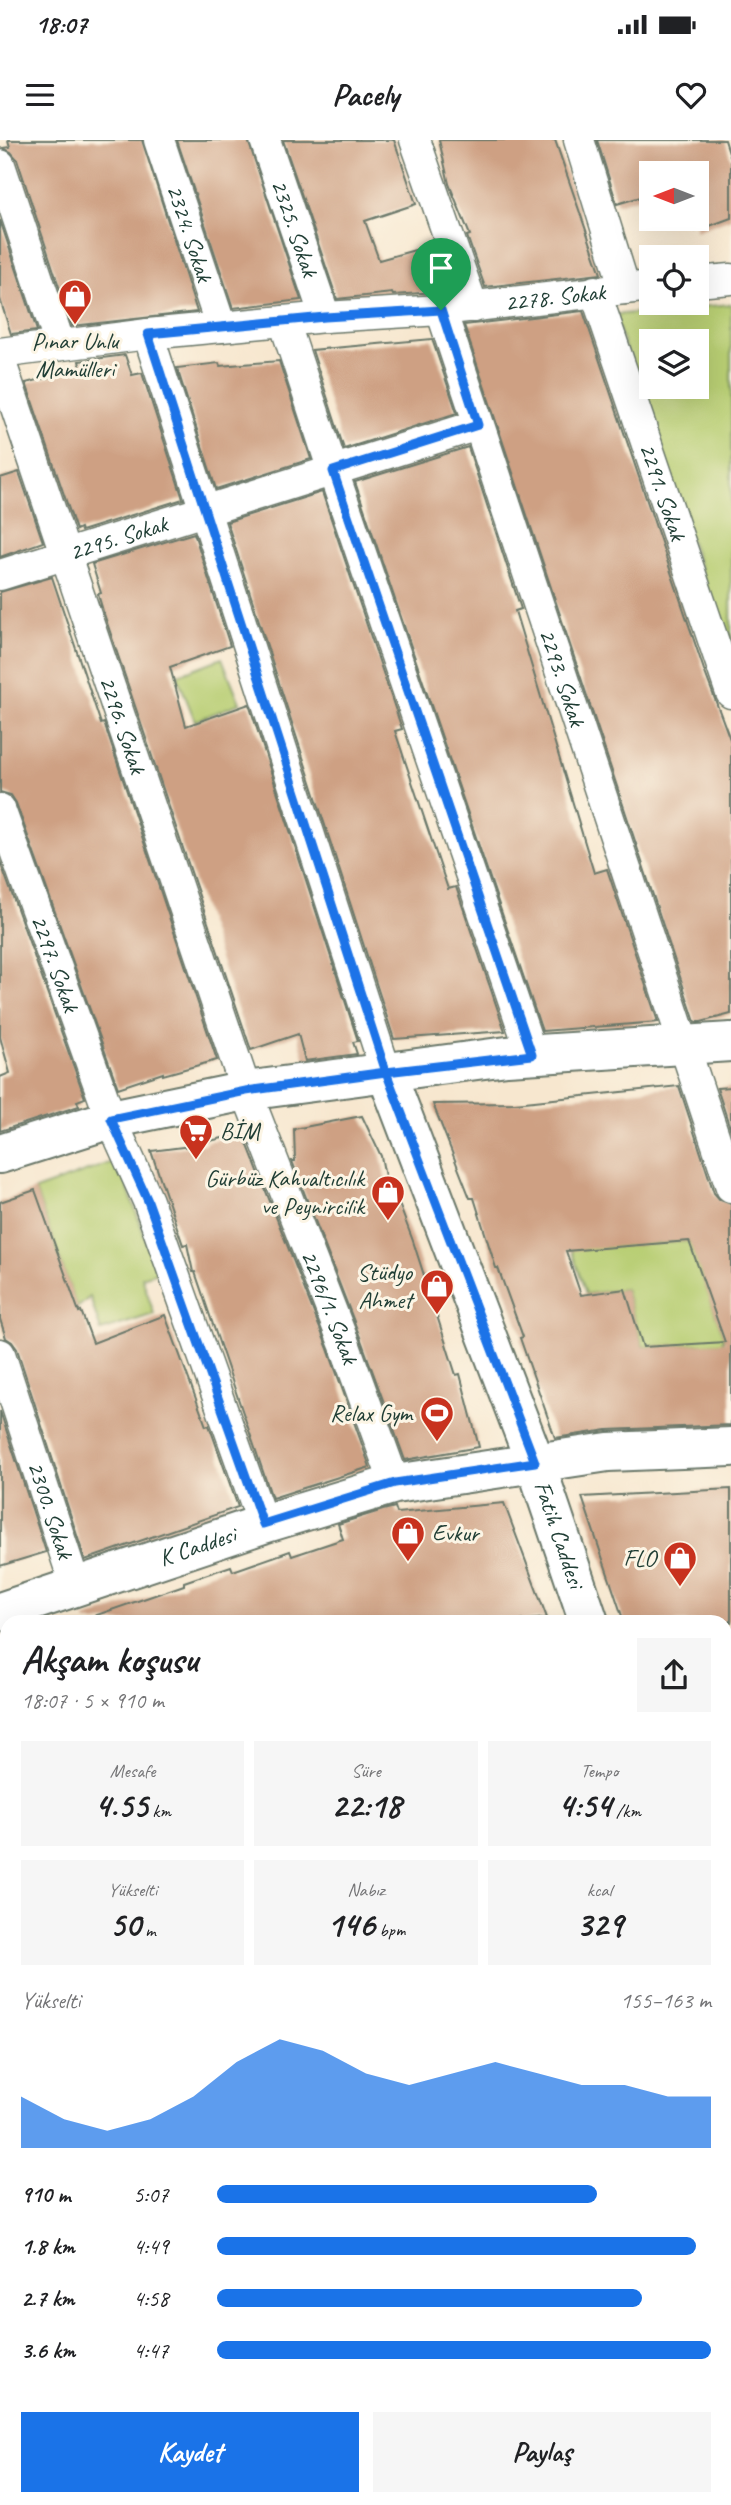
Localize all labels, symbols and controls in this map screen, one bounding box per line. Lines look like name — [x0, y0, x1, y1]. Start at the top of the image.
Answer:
text: 18:07 — [35, 8, 87, 41]
text: Pacely — [332, 74, 399, 115]
icon: menu — [21, 76, 59, 114]
icon: heart — [672, 76, 710, 114]
north arrow — [639, 161, 709, 231]
map controls — [639, 161, 709, 399]
street label: 2325. Sokak — [264, 175, 326, 283]
street label: 2324. Sokak — [160, 180, 221, 288]
pin — [411, 238, 471, 310]
button: locate — [639, 245, 709, 315]
icon: arrive — [422, 249, 460, 287]
street label: 2278. Sokak — [503, 276, 609, 318]
shop icon: Pınar Unlu Mamülleri — [56, 277, 94, 326]
place label: Pınar Unlu Mamülleri — [32, 326, 120, 384]
button: layers — [639, 329, 709, 399]
street label: 2291. Sokak — [633, 439, 694, 547]
street label: 2295. Sokak — [66, 508, 173, 567]
street label: 2293. Sokak — [532, 625, 593, 732]
street label: 2296. Sokak — [92, 672, 154, 780]
street label: 2297. Sokak — [24, 911, 87, 1018]
supermarket icon: BİM — [177, 1112, 215, 1161]
place label: BİM — [220, 1116, 262, 1146]
place label: Gürbüz Kahvaltıcılık ve Peynircilik — [205, 1163, 366, 1221]
shop icon: Gürbüz Kahvaltıcılık ve Peynircilik — [369, 1173, 407, 1222]
street label: 2296/1. Sokak — [294, 1246, 366, 1370]
place label: Stüdyo Ahmet — [357, 1257, 415, 1315]
shop icon: Stüdyo Ahmet — [418, 1267, 456, 1316]
sports icon: Relax Gym — [418, 1394, 456, 1443]
place label: Relax Gym — [330, 1398, 415, 1428]
street label: 2300. Sokak — [21, 1457, 81, 1565]
street label: Fatih Caddesi — [528, 1477, 592, 1594]
shop icon: Evkur — [389, 1514, 427, 1563]
street label: K Caddesi — [155, 1518, 243, 1573]
place label: Evkur — [432, 1518, 481, 1548]
shop icon: FLO — [661, 1539, 699, 1588]
place label: FLO — [623, 1543, 659, 1573]
text: Akşam koşusu — [21, 1636, 198, 1683]
button: share — [637, 1638, 711, 1712]
text: 18:07 · 5 × 910 m — [21, 1686, 164, 1715]
text: Mesafe — [110, 1759, 156, 1783]
text: Süre — [351, 1759, 381, 1783]
text: Tempo — [580, 1759, 618, 1783]
text: 4.55 — [95, 1783, 148, 1828]
text: 22:18 — [331, 1783, 401, 1828]
text: 4:54 — [558, 1783, 611, 1828]
text: km — [148, 1799, 171, 1823]
text: /km — [611, 1799, 641, 1823]
text: Yükselti — [108, 1878, 157, 1902]
text: Nabız — [347, 1878, 385, 1902]
text: kcal — [587, 1878, 612, 1902]
text: 50 — [110, 1902, 141, 1947]
text: 146 — [327, 1902, 375, 1947]
text: 329 — [576, 1902, 623, 1947]
text: m — [141, 1918, 156, 1942]
text: bpm — [375, 1918, 405, 1942]
text: Yükselti — [21, 1986, 81, 2015]
text: 155–163 m — [620, 1986, 711, 2015]
text: 910 m — [21, 2180, 70, 2209]
text: 5:07 — [133, 2180, 169, 2209]
text: 1.8 km — [21, 2232, 75, 2261]
text: 4:49 — [133, 2232, 169, 2261]
text: 2.7 km — [21, 2284, 74, 2313]
text: 4:58 — [133, 2284, 169, 2313]
text: 3.6 km — [21, 2336, 75, 2365]
text: 4:47 — [133, 2336, 169, 2365]
button: Kaydet — [21, 2412, 359, 2492]
button: Paylaş — [373, 2412, 711, 2492]

